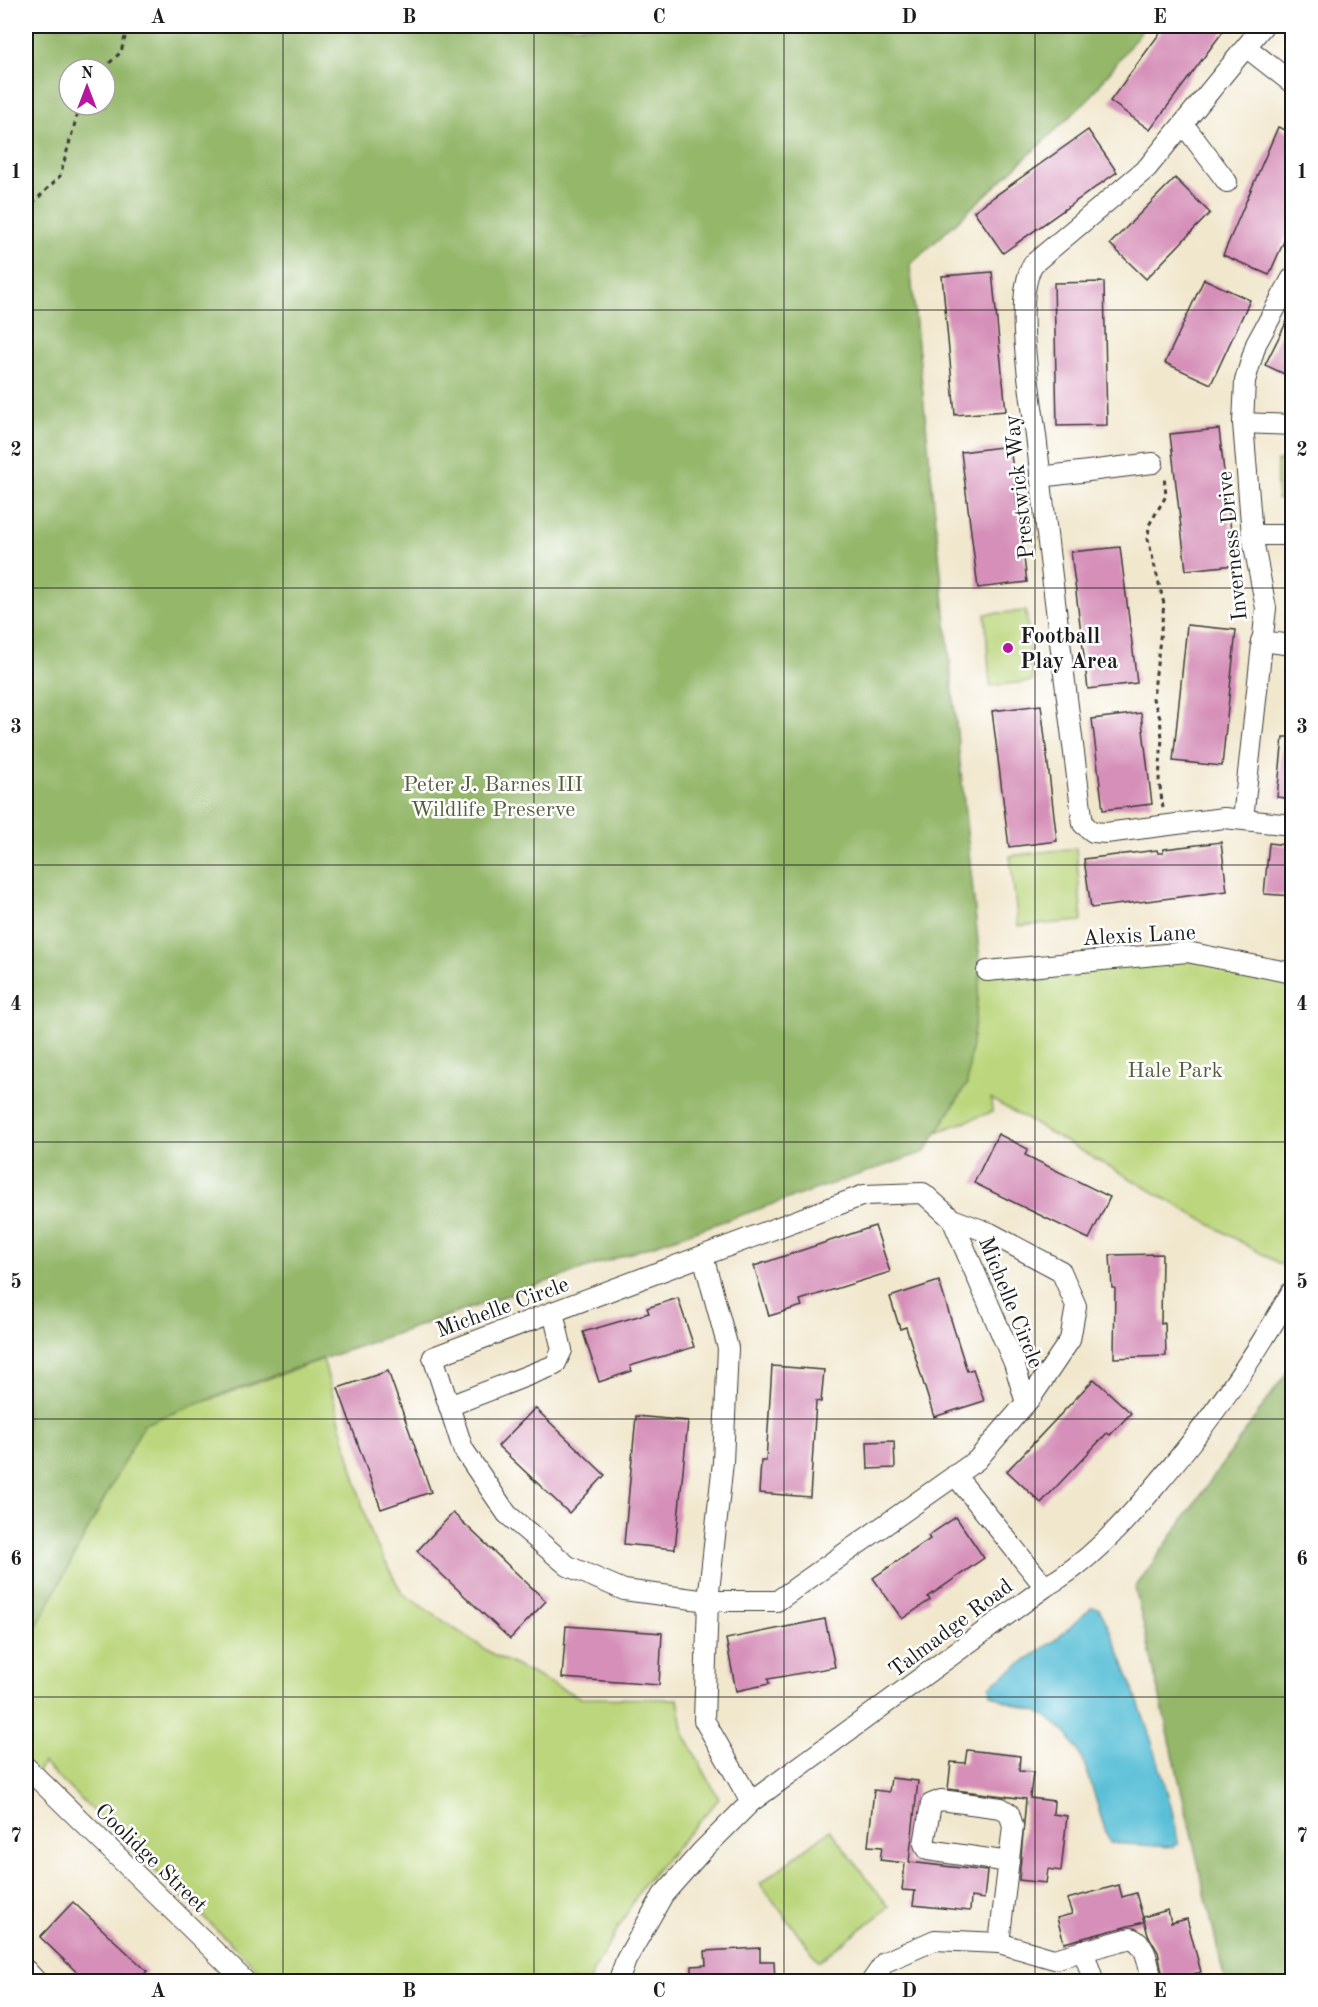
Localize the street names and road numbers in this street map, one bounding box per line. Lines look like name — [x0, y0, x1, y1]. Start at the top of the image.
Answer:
street label: Prestwick Way — [1001, 413, 1039, 560]
street label: Inverness Drive — [1214, 470, 1252, 622]
street label: Alexis Lane — [1082, 922, 1196, 950]
street label: Michelle Circle — [974, 1234, 1046, 1372]
street label: Michelle Circle — [433, 1274, 572, 1342]
street label: Talmadge Road — [885, 1575, 1017, 1682]
street label: Coolidge Street — [90, 1800, 211, 1917]

